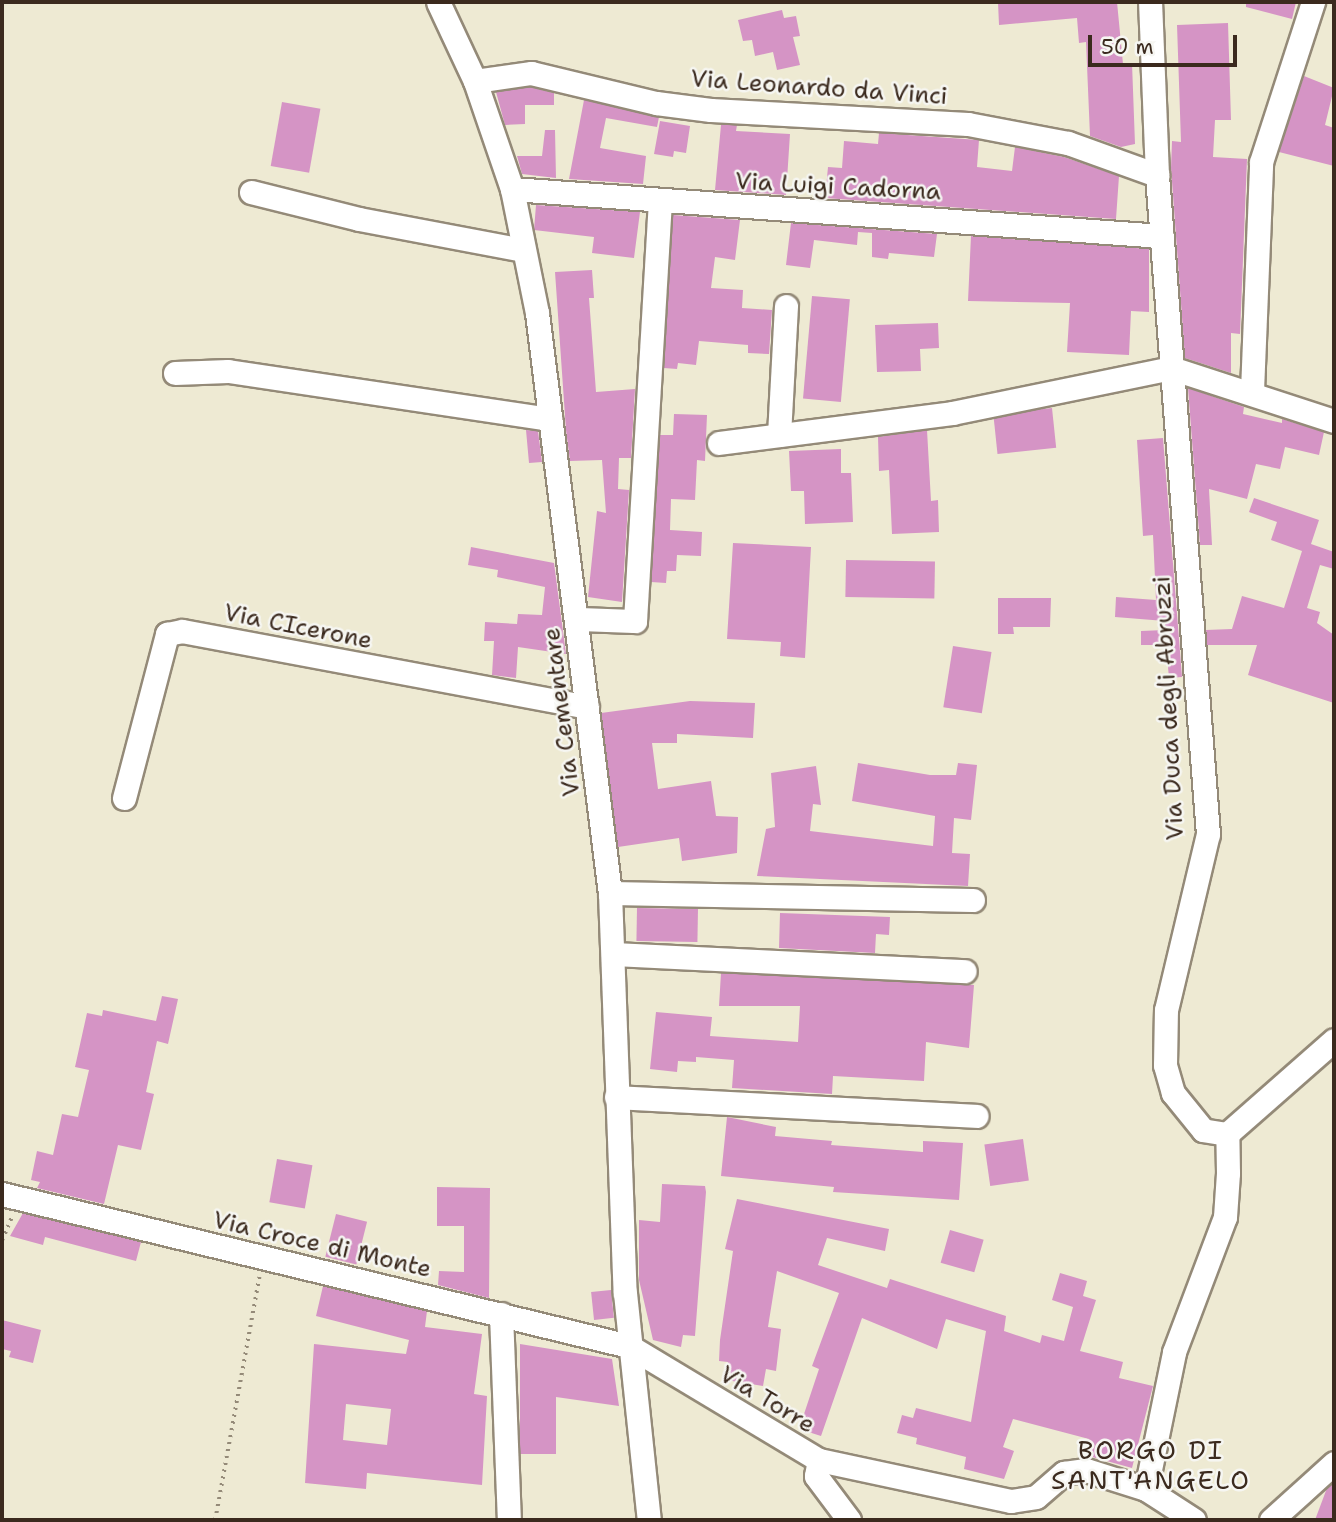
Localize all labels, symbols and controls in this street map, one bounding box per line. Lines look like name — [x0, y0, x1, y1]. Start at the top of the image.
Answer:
scale bar — [1091, 21, 1240, 65]
text: 50 m — [1101, 33, 1154, 61]
street label: Via Leonardo da Vinci — [690, 65, 948, 111]
street label: Via Luigi Cadorna — [734, 167, 942, 207]
street label: Via Duca degli Abruzzi — [1148, 575, 1190, 841]
street label: Via CIcerone — [221, 599, 375, 655]
street label: Via Cementare — [537, 626, 587, 798]
street label: Via Croce di Monte — [210, 1206, 434, 1284]
street label: Via Torre — [714, 1360, 820, 1440]
district label: BORGO DI SANT'ANGELO — [1052, 1434, 1250, 1496]

